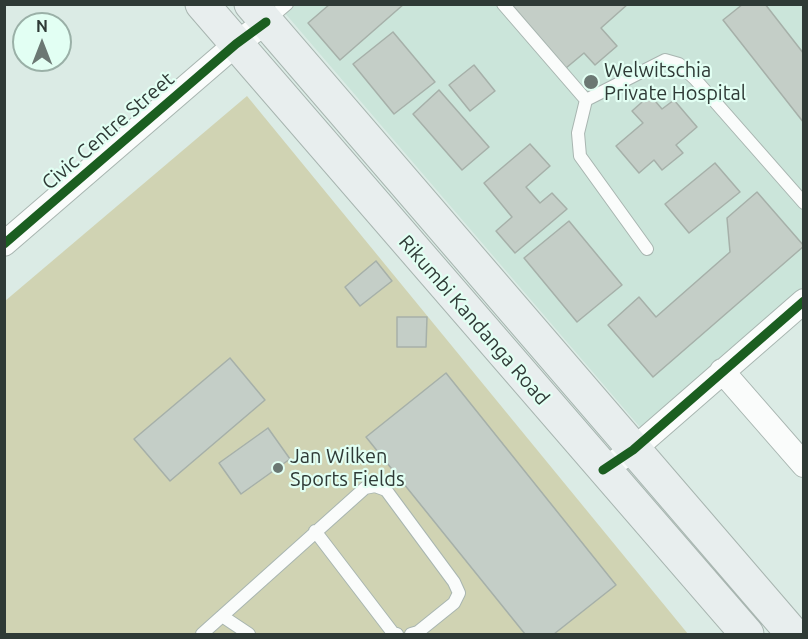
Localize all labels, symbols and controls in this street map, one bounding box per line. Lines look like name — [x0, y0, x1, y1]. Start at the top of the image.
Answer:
north arrow — [12, 12, 72, 72]
text: N — [36, 17, 48, 35]
place label: Welwitschia Private Hospital — [604, 58, 746, 105]
street label: Civic Centre Street — [37, 67, 179, 195]
marker: Welwitschia Private Hospital — [582, 73, 600, 91]
street label: Rikumbi Kandanga Road — [394, 230, 554, 410]
place label: Jan Wilken Sports Fields — [290, 444, 405, 491]
marker: Jan Wilken Sports Fields — [271, 461, 285, 475]

